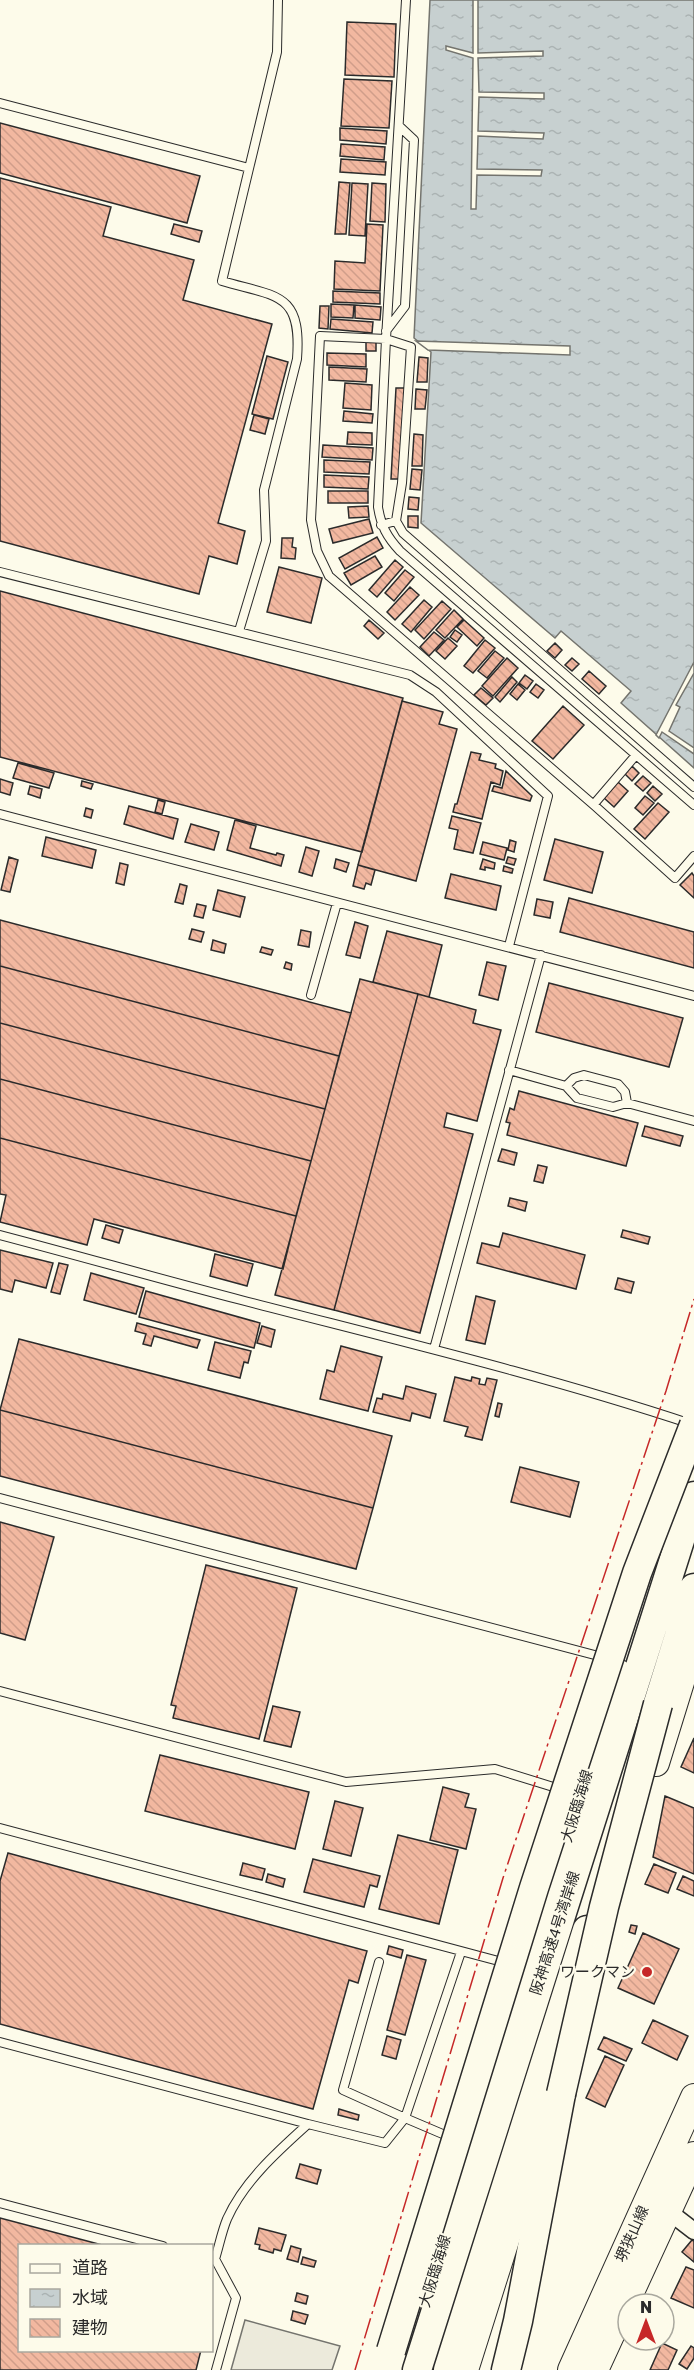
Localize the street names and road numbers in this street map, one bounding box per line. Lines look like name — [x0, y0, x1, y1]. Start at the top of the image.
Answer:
street label: 大阪臨海線 — [556, 1767, 596, 1844]
street label: 阪神高速4号湾岸線 — [526, 1868, 583, 1997]
street label: 堺狭山線 — [611, 2203, 652, 2265]
street label: 大阪臨海線 — [414, 2232, 454, 2309]

